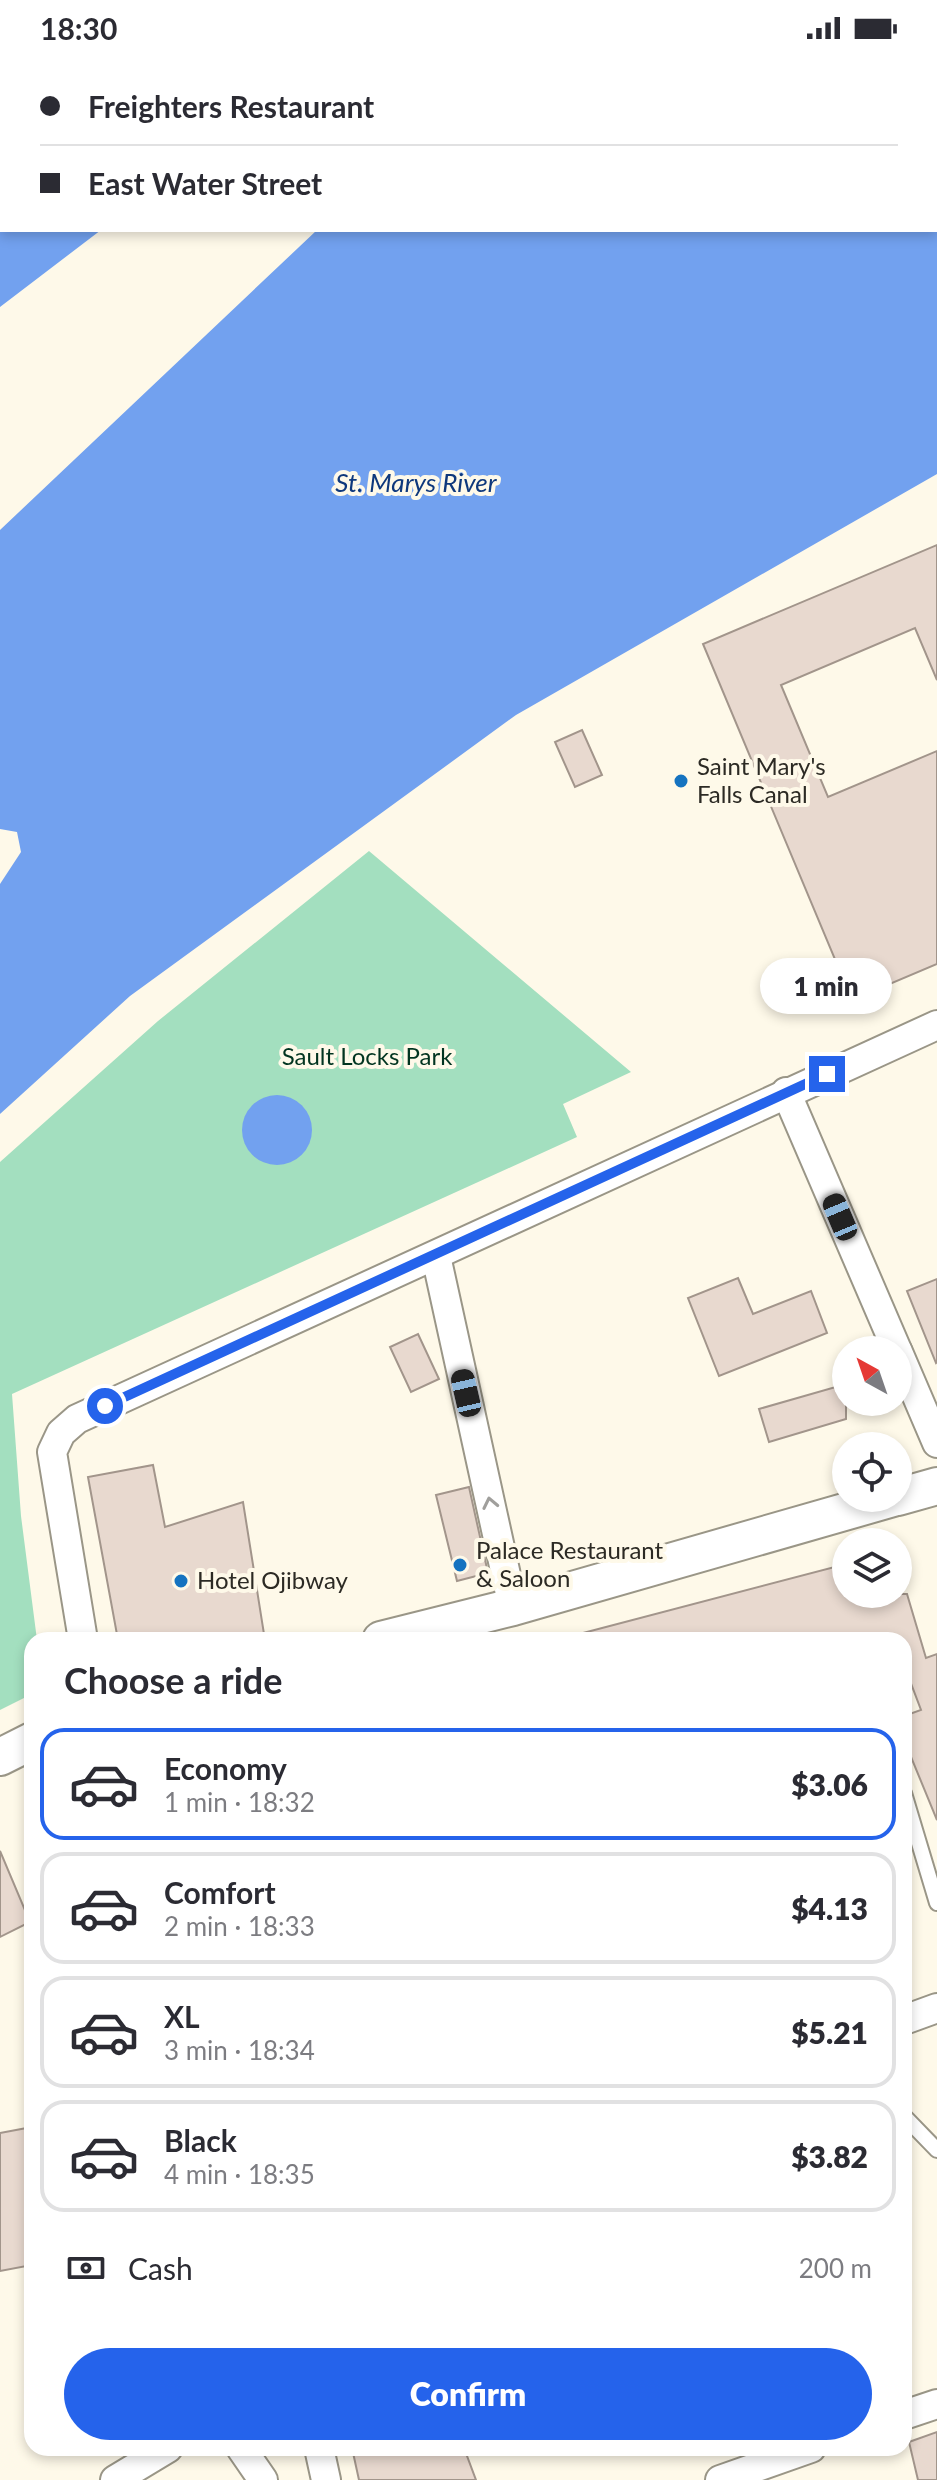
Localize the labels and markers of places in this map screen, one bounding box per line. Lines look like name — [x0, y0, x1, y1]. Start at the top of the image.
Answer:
place label: Saint Mary's Falls Canal — [697, 751, 826, 808]
marker: Saint Mary's Falls Canal — [672, 772, 690, 790]
place label: Palace Restaurant & Saloon — [476, 1535, 664, 1592]
marker: Palace Restaurant & Saloon — [451, 1556, 469, 1574]
place label: Hotel Ojibway — [197, 1565, 349, 1594]
marker: Hotel Ojibway — [172, 1572, 190, 1590]

